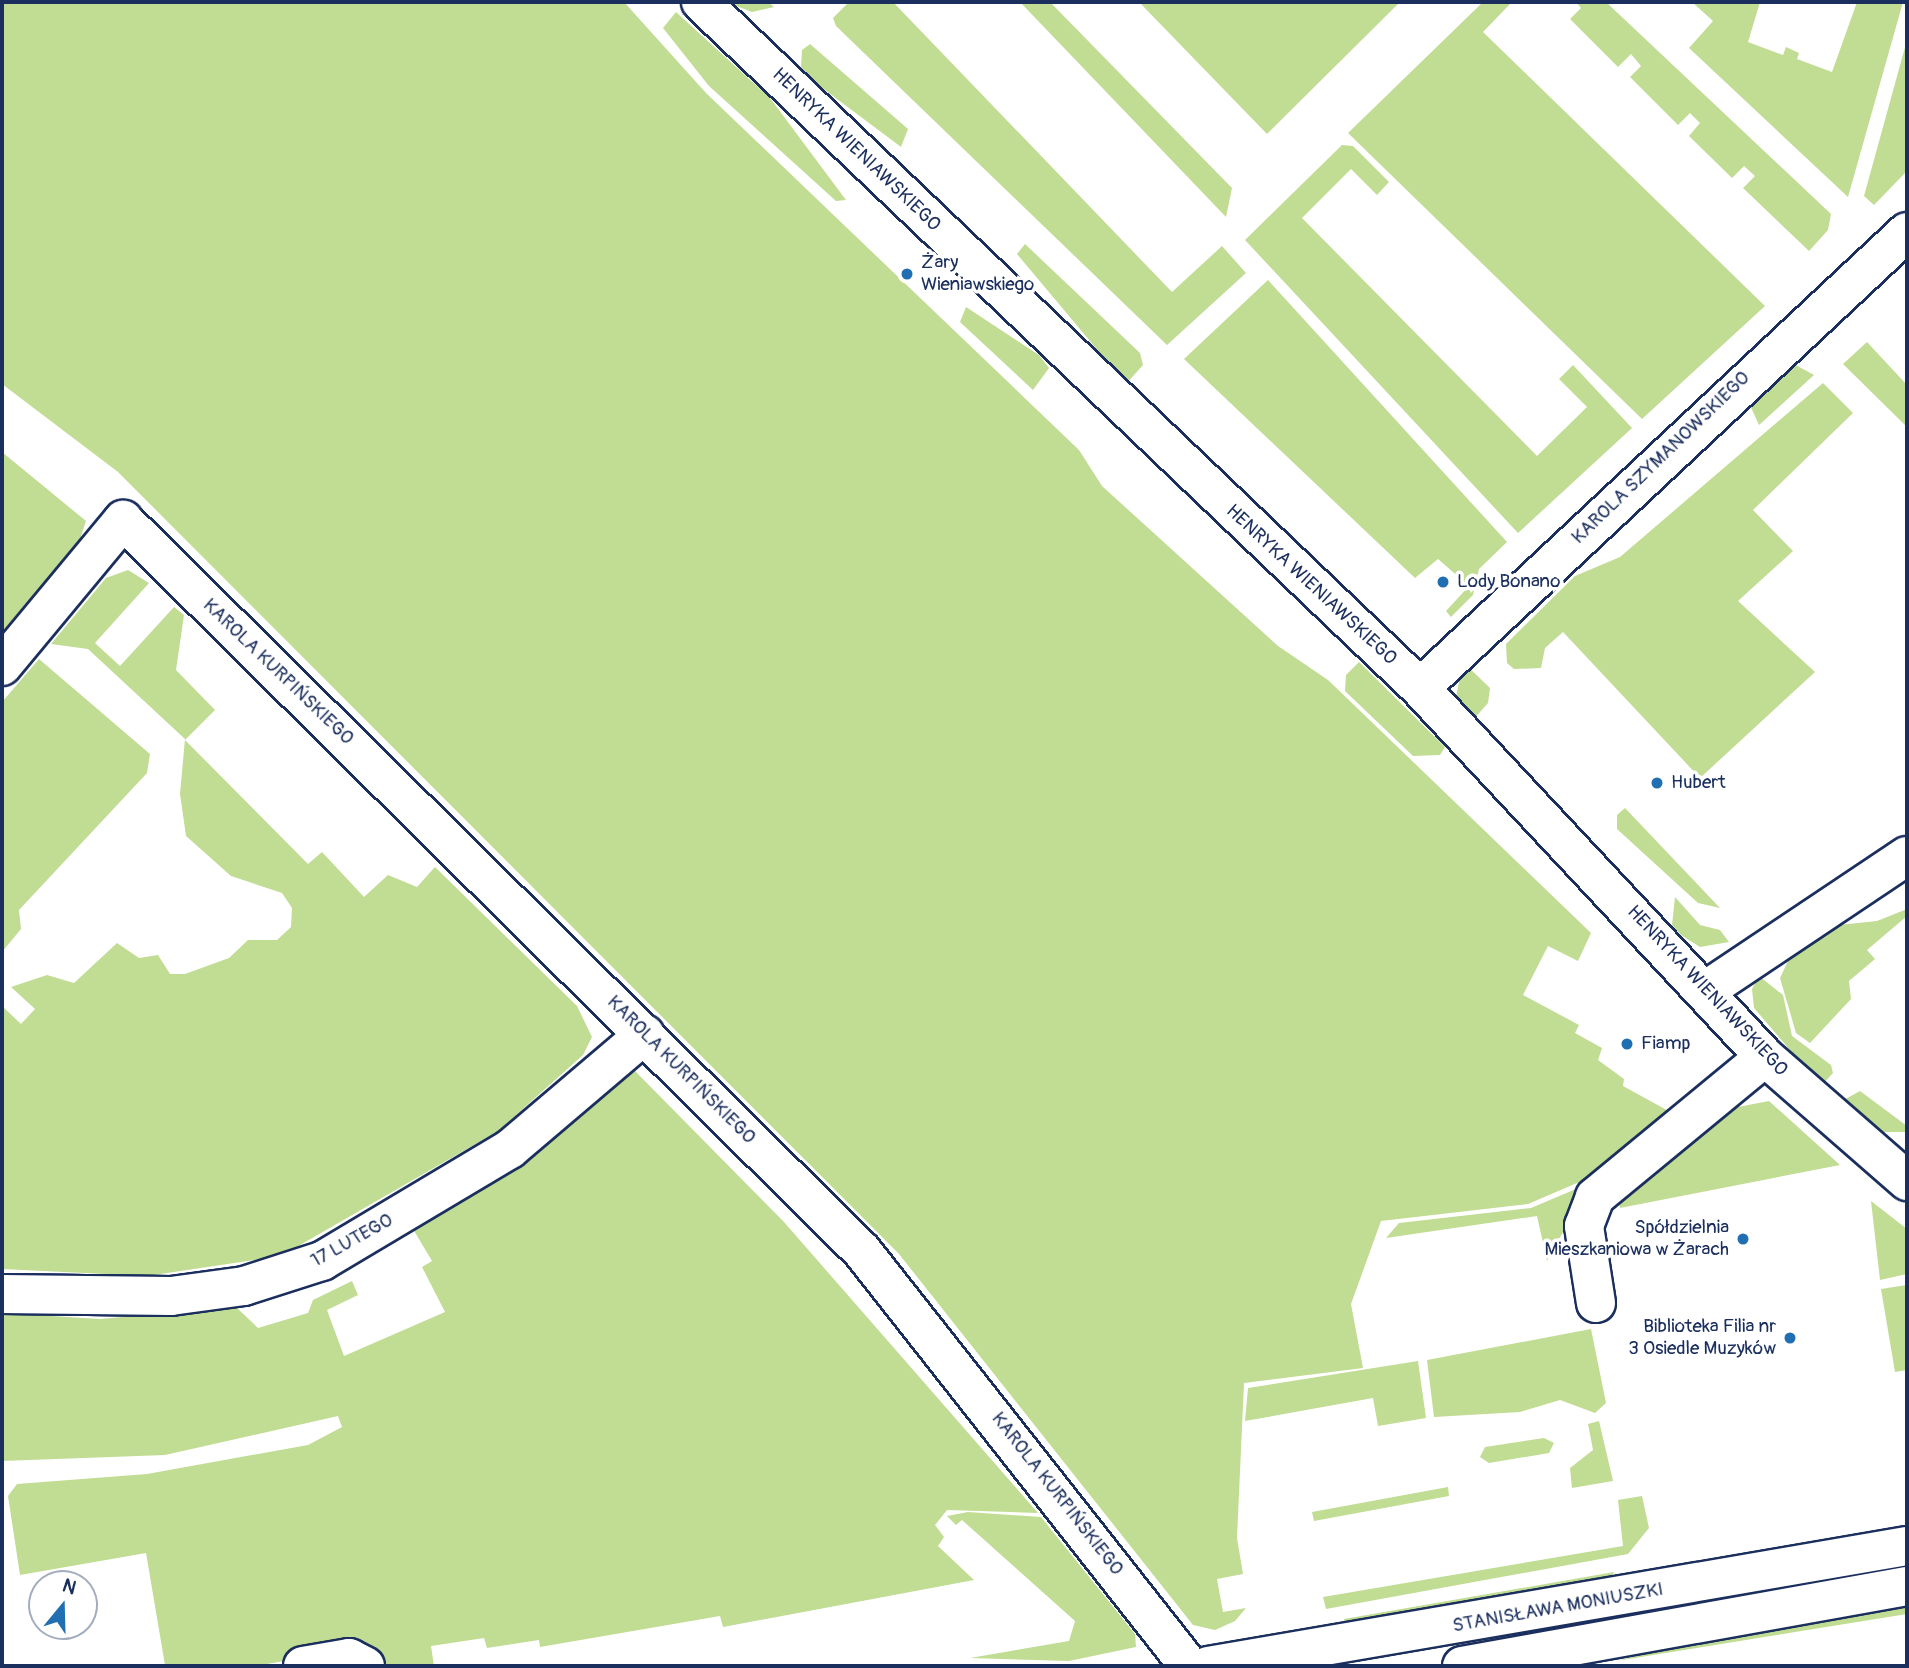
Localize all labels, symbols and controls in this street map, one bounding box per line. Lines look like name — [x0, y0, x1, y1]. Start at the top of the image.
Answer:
street label: HENRYKA WIENIAWSKIEGO — [767, 64, 945, 236]
place label: Żary Wieniawskiego — [921, 252, 1034, 296]
marker: Żary Wieniawskiego — [899, 266, 915, 282]
street label: KAROLA SZYMANOWSKIEGO — [1567, 367, 1755, 549]
street label: HENRYKA WIENIAWSKIEGO — [1221, 500, 1401, 670]
place label: Lody Bonano — [1457, 571, 1561, 593]
marker: Lody Bonano — [1435, 574, 1451, 590]
street label: KAROLA KURPIŃSKIEGO — [198, 594, 358, 750]
place label: Hubert — [1671, 772, 1726, 794]
marker: Hubert — [1649, 775, 1665, 791]
street label: HENRYKA WIENIAWSKIEGO — [1622, 901, 1792, 1081]
street label: KAROLA KURPIŃSKIEGO — [602, 991, 760, 1149]
place label: Fiamp — [1641, 1033, 1690, 1055]
marker: Fiamp — [1619, 1036, 1635, 1052]
street label: 17 LUTEGO — [307, 1209, 397, 1273]
place label: Spółdzielnia Mieszkaniowa w Żarach — [1545, 1217, 1729, 1261]
marker: Spółdzielnia Mieszkaniowa w Żarach — [1735, 1231, 1751, 1247]
place label: Biblioteka Filia nr 3 Osiedle Muzyków — [1628, 1316, 1776, 1360]
marker: Biblioteka Filia nr 3 Osiedle Muzyków — [1782, 1330, 1798, 1346]
street label: KAROLA KURPIŃSKIEGO — [986, 1408, 1128, 1580]
north arrow — [28, 1570, 98, 1640]
text: N — [59, 1574, 79, 1600]
street label: STANISŁAWA MONIUSZKI — [1451, 1578, 1665, 1638]

